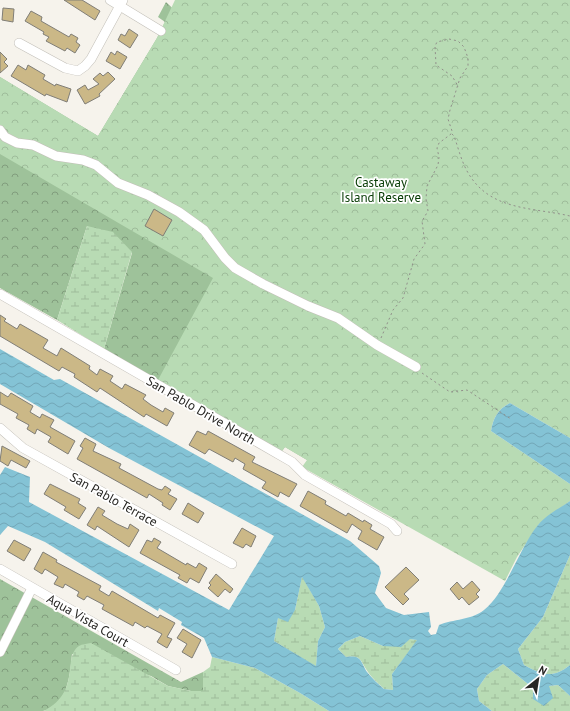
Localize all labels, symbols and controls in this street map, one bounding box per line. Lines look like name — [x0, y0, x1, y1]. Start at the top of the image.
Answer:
park label: Castaway Island Reserve — [341, 174, 421, 206]
street label: San Pablo Drive North — [143, 372, 258, 449]
street label: San Pablo Terrace — [67, 468, 161, 531]
street label: Aqua Vista Court — [44, 590, 132, 651]
north arrow — [518, 659, 558, 699]
text: N — [536, 662, 550, 678]

